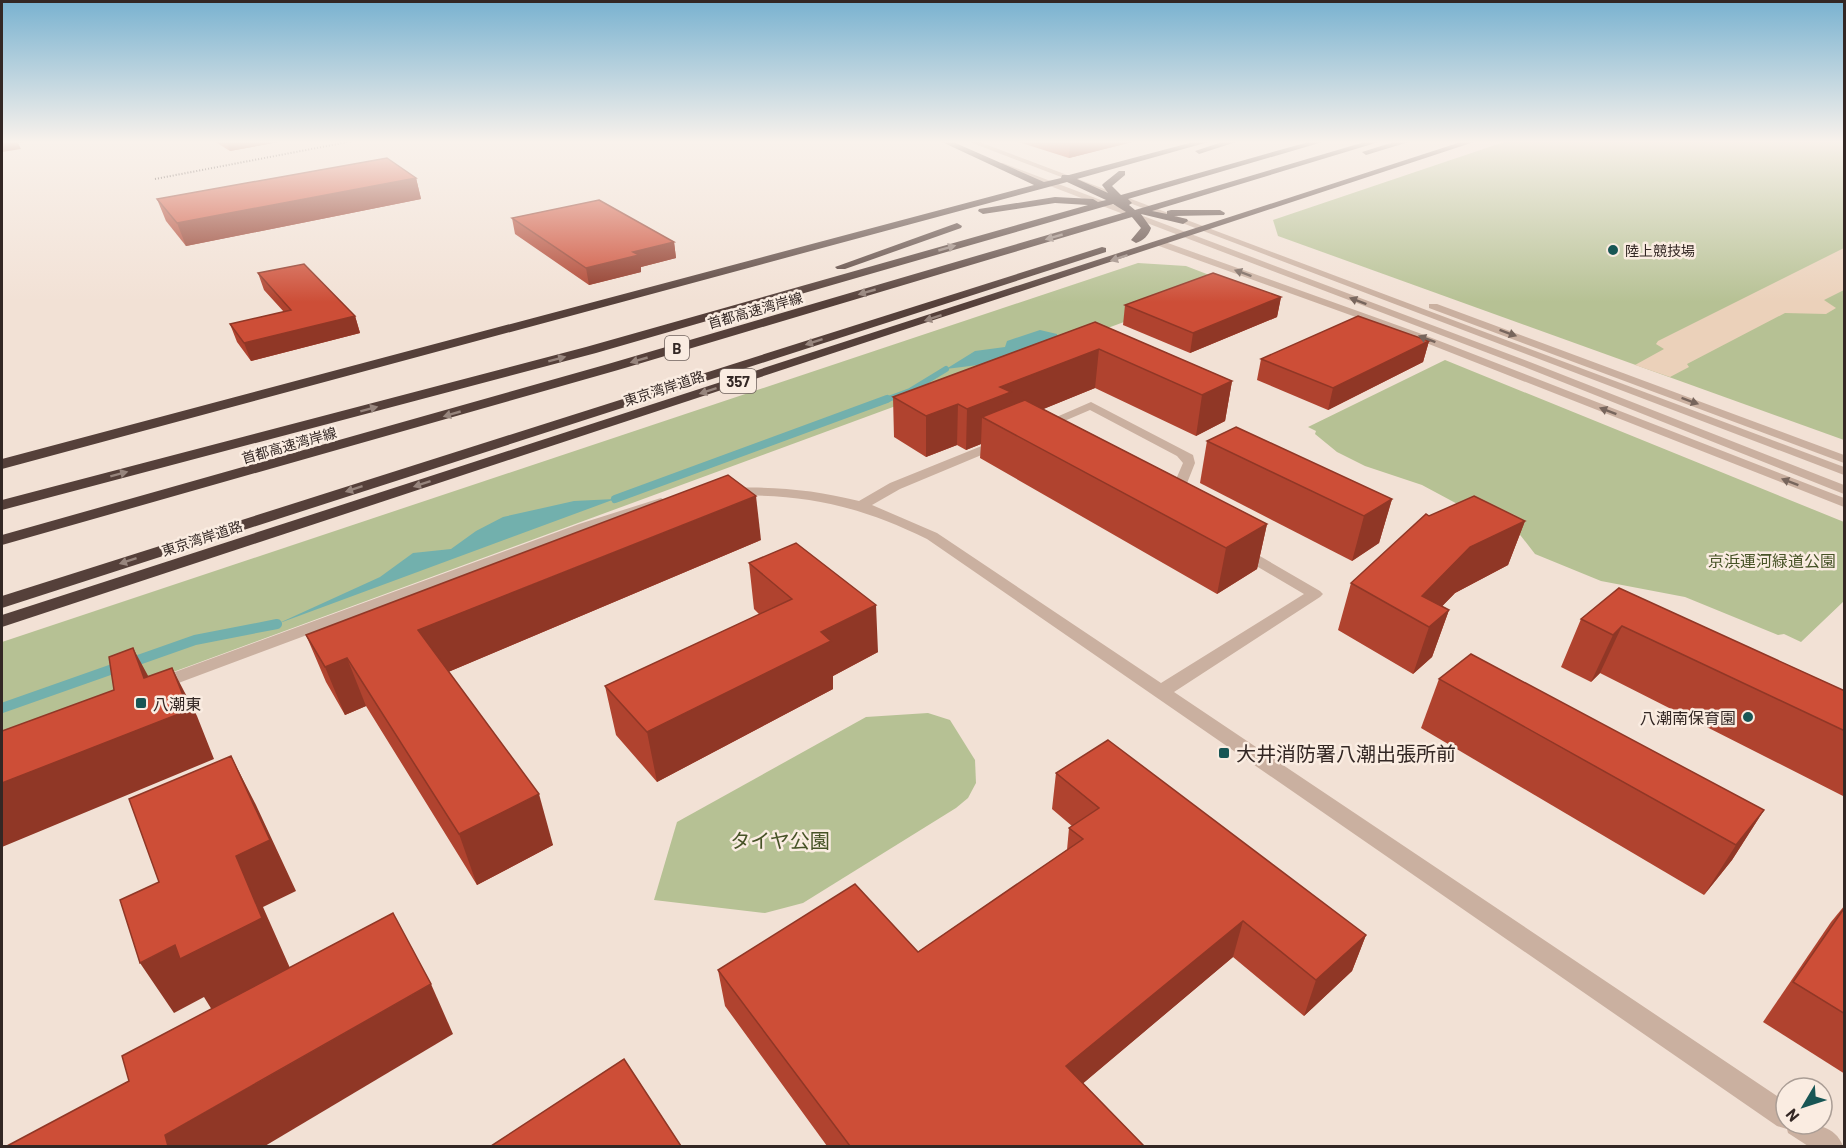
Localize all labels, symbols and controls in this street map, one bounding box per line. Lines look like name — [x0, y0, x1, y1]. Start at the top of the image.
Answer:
one-way arrow — [1044, 233, 1062, 242]
place label: 陸上競技場 — [1625, 242, 1695, 259]
one-way arrow — [938, 243, 956, 252]
marker: 陸上競技場 — [1606, 243, 1620, 257]
one-way arrow — [1110, 254, 1128, 263]
one-way arrow — [1234, 268, 1252, 278]
street label: 首都高速湾岸線 — [706, 288, 804, 332]
one-way arrow — [857, 288, 875, 297]
one-way arrow — [1349, 296, 1367, 305]
one-way arrow — [924, 314, 942, 323]
one-way arrow — [1499, 329, 1517, 339]
one-way arrow — [1418, 334, 1436, 344]
road number: B — [665, 336, 689, 360]
one-way arrow — [805, 338, 823, 348]
one-way arrow — [548, 354, 566, 363]
one-way arrow — [630, 356, 648, 365]
street label: 東京湾岸道路 — [621, 367, 707, 409]
road number: 357 — [720, 369, 756, 393]
one-way arrow — [699, 387, 717, 396]
one-way arrow — [1682, 397, 1700, 407]
one-way arrow — [359, 404, 378, 414]
one-way arrow — [1599, 405, 1617, 415]
one-way arrow — [443, 410, 461, 419]
street label: 首都高速湾岸線 — [240, 423, 338, 467]
one-way arrow — [110, 468, 128, 478]
one-way arrow — [1781, 477, 1799, 486]
one-way arrow — [413, 479, 431, 489]
one-way arrow — [345, 485, 363, 494]
street label: 東京湾岸道路 — [159, 517, 245, 559]
park label: 京浜運河緑道公園 — [1708, 551, 1836, 570]
one-way arrow — [119, 557, 137, 566]
place label: 八潮東 — [153, 694, 201, 713]
marker: 八潮東 — [134, 696, 148, 710]
place label: 八潮南保育園 — [1640, 708, 1736, 727]
marker: 八潮南保育園 — [1741, 710, 1755, 724]
place label: 大井消防署八潮出張所前 — [1236, 741, 1456, 765]
marker: 大井消防署八潮出張所前 — [1217, 746, 1231, 760]
park label: タイヤ公園 — [730, 828, 830, 852]
north arrow — [1774, 1076, 1834, 1136]
text: N — [1781, 1106, 1803, 1126]

